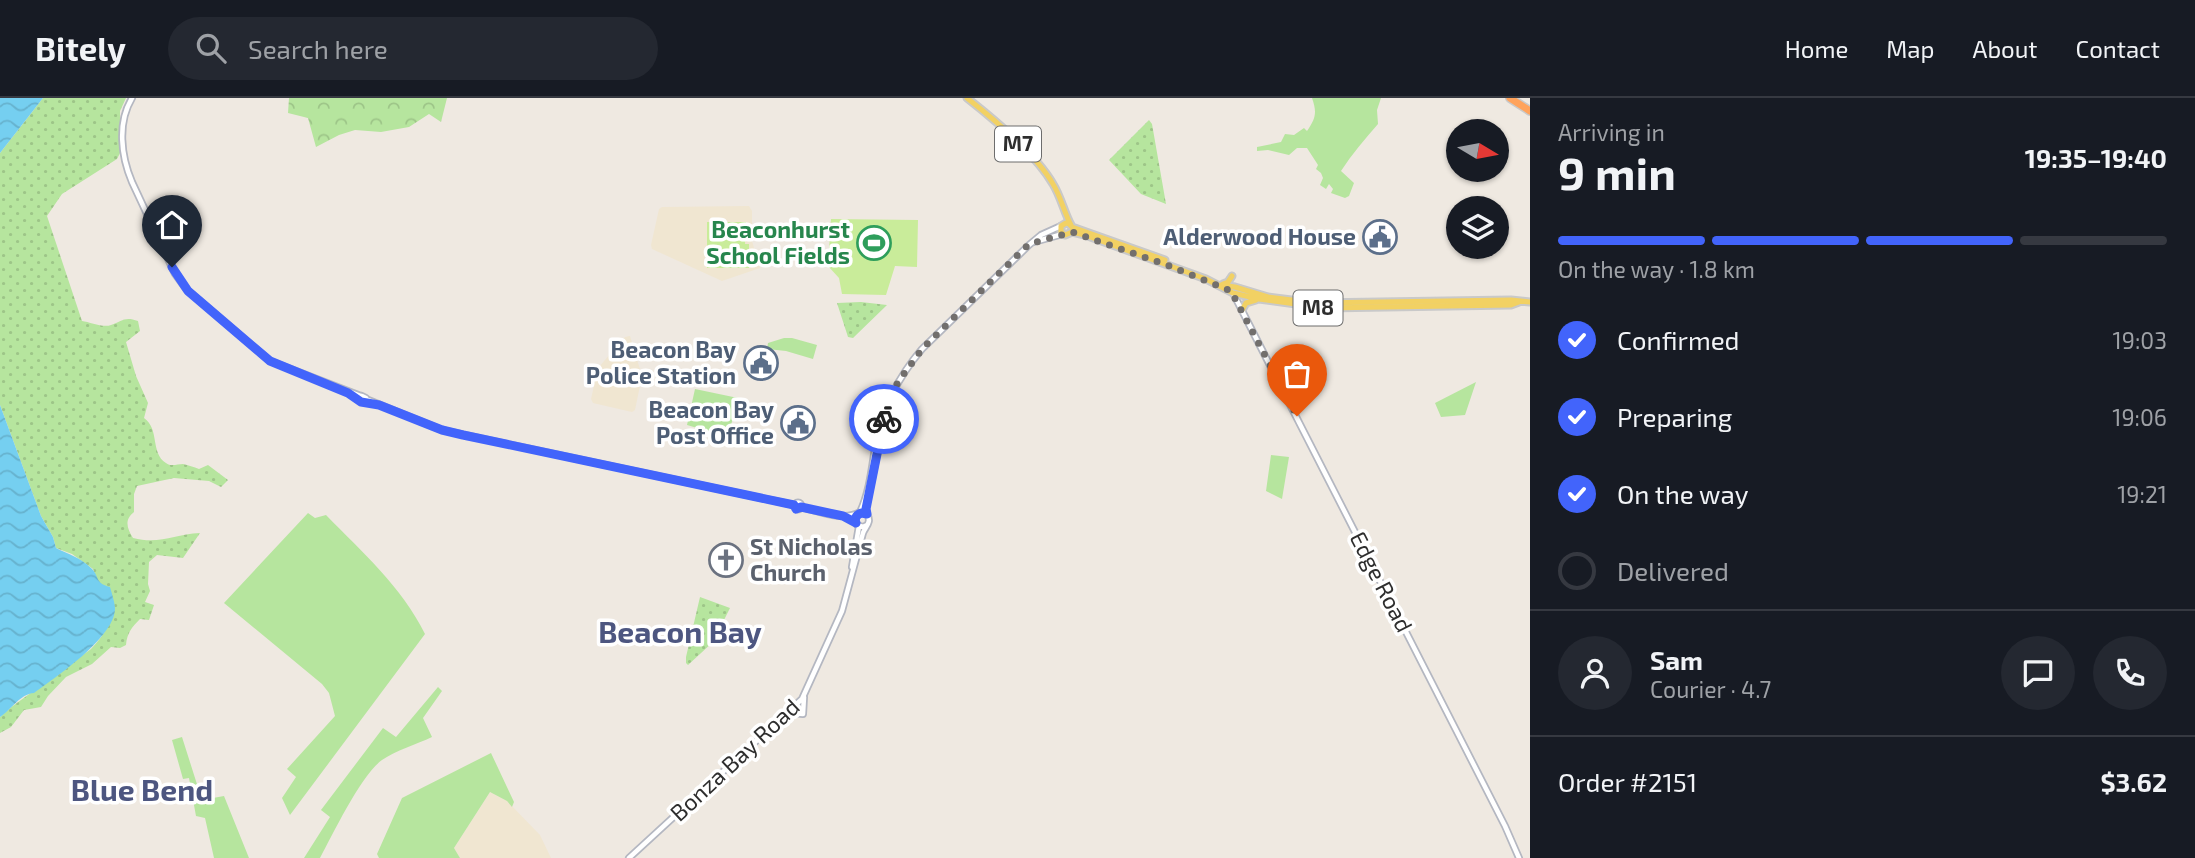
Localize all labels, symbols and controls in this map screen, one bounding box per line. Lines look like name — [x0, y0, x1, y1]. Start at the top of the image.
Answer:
search box — [168, 17, 658, 80]
text: Bitely — [35, 28, 126, 68]
icon: search — [192, 29, 230, 67]
text: Search here — [248, 33, 388, 64]
text: Home — [1785, 34, 1848, 63]
text: Map — [1886, 34, 1934, 63]
text: About — [1972, 34, 2038, 63]
text: Contact — [2076, 34, 2160, 63]
text: Arriving in — [1558, 118, 1665, 146]
north arrow — [1446, 119, 1508, 182]
map controls — [1446, 119, 1509, 259]
road number: M7 — [995, 126, 1041, 162]
text: 19:35–19:40 — [2025, 142, 2167, 173]
text: 9 min — [1558, 144, 1676, 199]
pin — [142, 195, 202, 267]
button: layers — [1446, 196, 1509, 259]
icon: home — [153, 206, 191, 244]
place label: Beaconhurst School Fields — [706, 215, 850, 269]
public building icon: Alderwood House — [1361, 218, 1399, 256]
place label: Alderwood House — [1163, 222, 1356, 250]
sports icon: Beaconhurst School Fields — [855, 224, 893, 262]
text: On the way · 1.8 km — [1558, 255, 1755, 283]
road number: M8 — [1294, 290, 1342, 326]
icon: check — [1558, 321, 1596, 359]
text: Confirmed — [1617, 324, 1740, 355]
text: 19:03 — [2113, 326, 2167, 354]
place label: Beacon Bay Police Station — [586, 335, 736, 389]
public building icon: Beacon Bay Police Station — [742, 344, 780, 382]
pin — [1267, 344, 1327, 416]
icon: bag — [1278, 355, 1316, 393]
courier — [849, 384, 919, 454]
place label: Beacon Bay Post Office — [649, 395, 774, 449]
icon: check — [1558, 398, 1596, 436]
icon: bike — [865, 400, 903, 438]
text: Preparing — [1617, 401, 1732, 432]
text: 19:06 — [2112, 403, 2167, 431]
public building icon: Beacon Bay Post Office — [779, 404, 817, 442]
icon: check — [1558, 475, 1596, 513]
text: On the way — [1617, 478, 1748, 509]
text: 19:21 — [2117, 480, 2167, 508]
street label: Edge Road — [1345, 527, 1419, 637]
place label: St Nicholas Church — [750, 532, 873, 586]
church icon: St Nicholas Church — [707, 541, 745, 579]
text: Delivered — [1617, 555, 1729, 586]
district label: Beacon Bay — [598, 613, 762, 650]
button: person — [1558, 636, 1632, 710]
button: chat — [2001, 636, 2075, 710]
button: phone — [2093, 636, 2167, 710]
text: Sam — [1650, 644, 1703, 675]
text: Courier · 4.7 — [1650, 675, 1771, 703]
street label: Bonza Bay Road — [664, 692, 805, 826]
text: Order #2151 — [1558, 766, 1697, 797]
text: $3.62 — [2100, 766, 2167, 797]
district label: Blue Bend — [71, 771, 213, 807]

